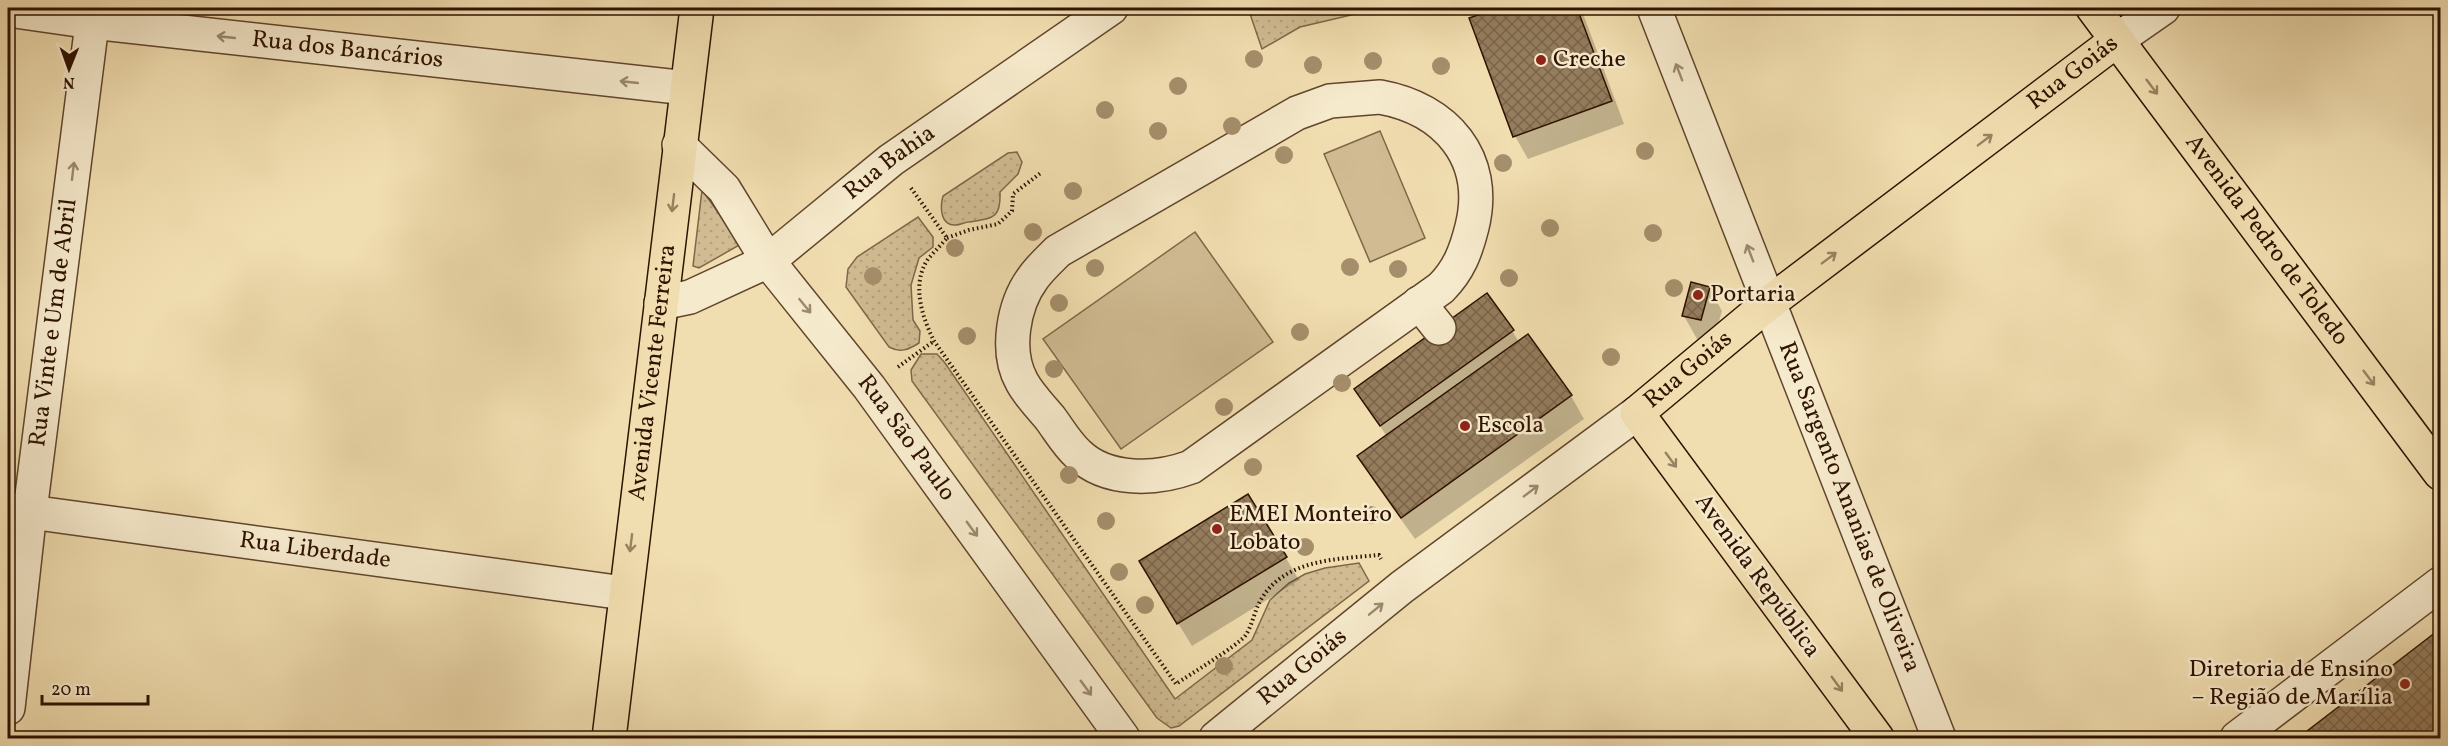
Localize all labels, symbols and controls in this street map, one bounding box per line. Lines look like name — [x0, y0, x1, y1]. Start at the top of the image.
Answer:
street label: Rua dos Bancários — [250, 23, 445, 78]
street label: Rua Goiás — [2020, 28, 2126, 119]
one-way arrow — [217, 31, 237, 42]
north arrow — [39, 39, 99, 99]
place label: Creche — [1553, 43, 1626, 77]
marker: Creche — [1534, 53, 1548, 67]
one-way arrow — [1673, 63, 1684, 81]
text: N — [62, 71, 75, 93]
one-way arrow — [619, 76, 639, 87]
one-way arrow — [2146, 79, 2158, 95]
street label: Rua Bahia — [837, 117, 943, 209]
street label: Avenida Pedro de Toledo — [2176, 128, 2357, 353]
one-way arrow — [1977, 134, 1993, 147]
one-way arrow — [68, 162, 79, 181]
one-way arrow — [667, 193, 678, 213]
street label: Rua Vinte e Um de Abril — [21, 197, 87, 449]
street label: Avenida Vicente Ferreira — [621, 242, 685, 503]
one-way arrow — [1744, 245, 1755, 263]
one-way arrow — [1821, 251, 1837, 264]
place label: Portaria — [1710, 278, 1796, 312]
marker: Portaria — [1691, 288, 1705, 302]
one-way arrow — [798, 298, 811, 314]
street label: Rua Goiás — [1637, 323, 1740, 417]
street label: Rua Sargento Ananias de Oliveira — [1769, 337, 1929, 678]
street label: Rua São Paulo — [849, 368, 963, 509]
one-way arrow — [2363, 370, 2376, 386]
place label: Escola — [1477, 409, 1544, 443]
marker: Escola — [1458, 419, 1472, 433]
one-way arrow — [1665, 451, 1678, 467]
one-way arrow — [1523, 485, 1539, 497]
street label: Avenida República — [1686, 487, 1828, 665]
place label: EMEI Monteiro Lobato — [1229, 498, 1392, 560]
one-way arrow — [966, 521, 978, 537]
marker: EMEI Monteiro Lobato — [1210, 522, 1224, 536]
street label: Rua Liberdade — [237, 524, 393, 578]
one-way arrow — [625, 532, 636, 552]
one-way arrow — [1368, 602, 1384, 615]
street label: Rua Goiás — [1251, 621, 1355, 714]
place label: Diretoria de Ensino – Região de Marília — [2189, 653, 2393, 715]
scale bar — [42, 668, 148, 706]
one-way arrow — [1831, 676, 1844, 692]
marker: Diretoria de Ensino – Região de Marília — [2398, 677, 2412, 691]
text: 20 m — [51, 678, 91, 703]
one-way arrow — [1080, 679, 1092, 695]

